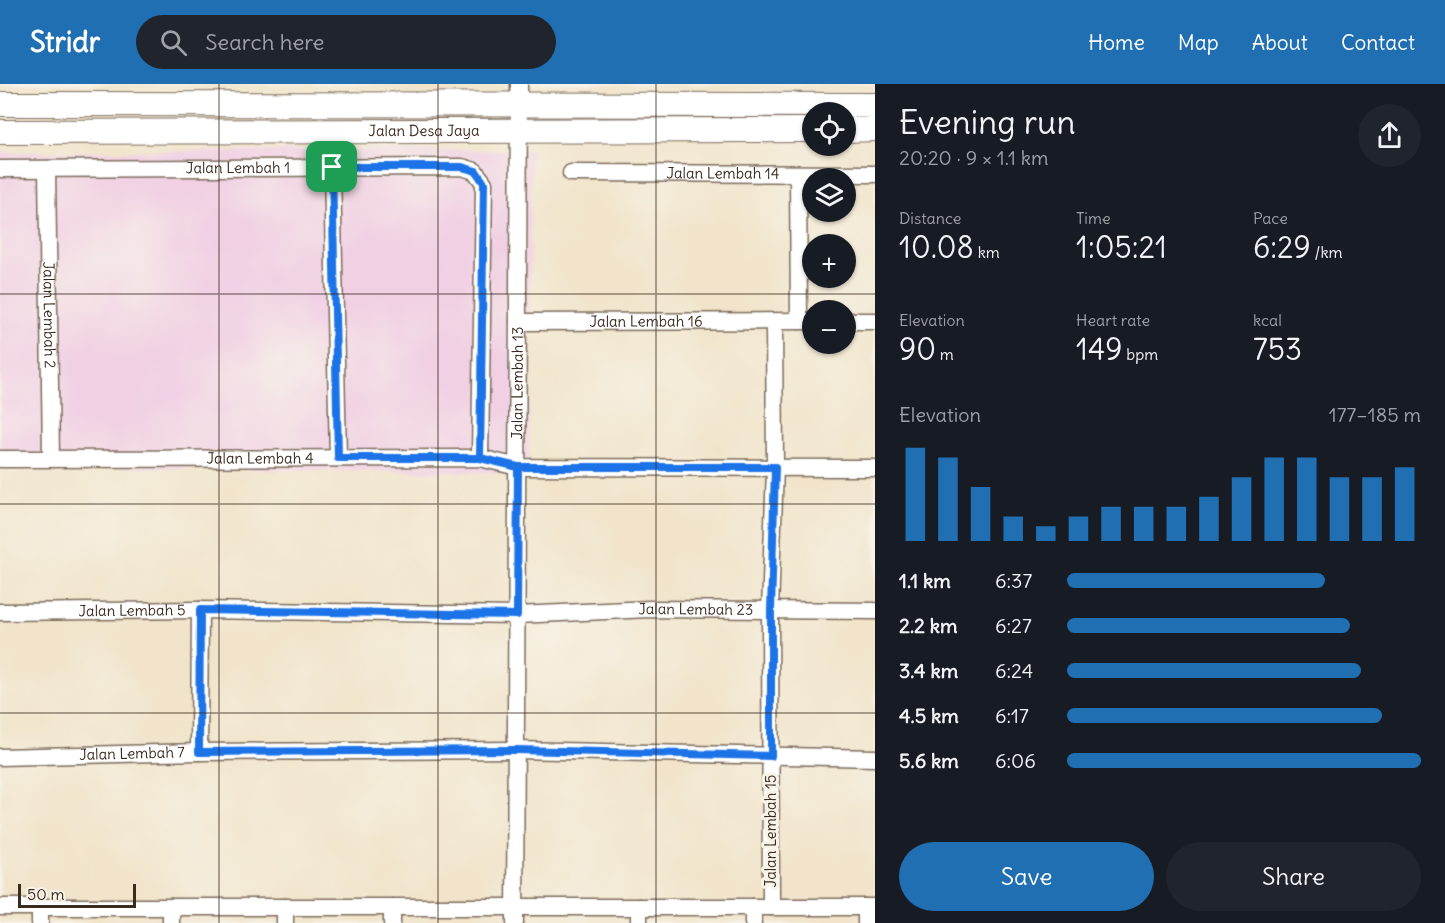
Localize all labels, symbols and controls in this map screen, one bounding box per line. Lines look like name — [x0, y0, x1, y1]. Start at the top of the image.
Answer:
search box — [136, 15, 556, 69]
text: Stridr — [30, 24, 100, 60]
icon: search — [157, 26, 190, 59]
text: Search here — [205, 28, 324, 56]
text: Home — [1088, 29, 1145, 56]
text: Map — [1178, 29, 1219, 56]
text: About — [1252, 29, 1308, 56]
text: Contact — [1341, 29, 1415, 56]
text: Evening run — [899, 101, 1075, 143]
map controls — [802, 102, 856, 354]
button: locate — [802, 102, 856, 156]
button: share — [1358, 104, 1421, 167]
street label: Jalan Desa Jaya — [368, 121, 480, 140]
pin — [306, 141, 357, 192]
text: 20:20 · 9 × 1.1 km — [899, 145, 1049, 170]
icon: arrive — [315, 150, 348, 183]
street label: Jalan Lembah 1 — [186, 158, 290, 177]
street label: Jalan Lembah 14 — [666, 163, 780, 183]
button: layers — [802, 168, 856, 222]
text: Distance — [899, 208, 961, 228]
text: Time — [1076, 208, 1111, 228]
text: Pace — [1253, 208, 1288, 228]
text: 10.08 — [899, 228, 974, 266]
text: 1:05:21 — [1076, 228, 1167, 266]
text: 6:29 — [1253, 228, 1311, 266]
button: + — [802, 234, 856, 288]
text: km — [974, 242, 1000, 262]
text: /km — [1311, 242, 1343, 262]
street label: Jalan Lembah 2 — [39, 262, 60, 368]
button: − — [802, 300, 856, 354]
text: Elevation — [899, 310, 965, 330]
text: Heart rate — [1076, 310, 1150, 330]
text: kcal — [1253, 310, 1282, 330]
street label: Jalan Lembah 16 — [589, 311, 703, 331]
street label: Jalan Lembah 13 — [507, 326, 527, 440]
text: 90 — [899, 330, 936, 368]
text: 149 — [1076, 330, 1123, 368]
text: 753 — [1253, 330, 1302, 368]
text: m — [936, 344, 954, 364]
text: bpm — [1123, 344, 1158, 364]
text: Elevation — [899, 402, 981, 427]
text: 177–185 m — [1329, 402, 1421, 427]
street label: Jalan Lembah 4 — [206, 448, 314, 468]
text: 1.1 km — [899, 568, 951, 593]
text: 6:37 — [995, 568, 1032, 593]
street label: Jalan Lembah 23 — [638, 599, 754, 619]
street label: Jalan Lembah 5 — [78, 600, 186, 620]
text: 2.2 km — [899, 613, 958, 638]
text: 6:27 — [995, 613, 1032, 638]
text: 3.4 km — [899, 658, 958, 683]
text: 6:24 — [995, 658, 1033, 683]
text: 4.5 km — [899, 703, 959, 728]
text: 6:17 — [995, 703, 1029, 728]
street label: Jalan Lembah 7 — [79, 742, 185, 764]
text: 5.6 km — [899, 748, 959, 773]
text: 6:06 — [995, 748, 1036, 773]
street label: Jalan Lembah 15 — [761, 775, 780, 887]
button: Save — [899, 842, 1154, 911]
button: Share — [1166, 842, 1421, 911]
scale bar — [18, 881, 136, 908]
text: 50 m — [27, 884, 65, 904]

